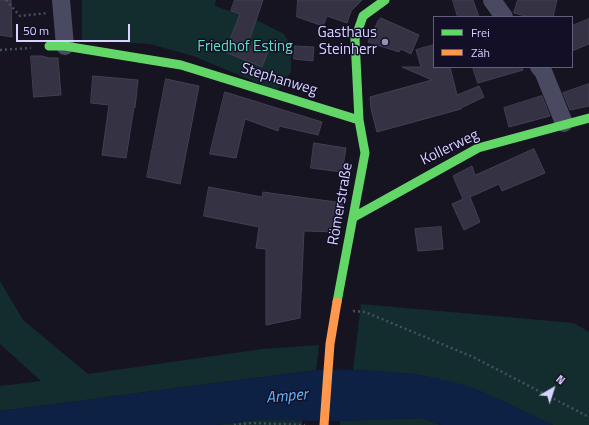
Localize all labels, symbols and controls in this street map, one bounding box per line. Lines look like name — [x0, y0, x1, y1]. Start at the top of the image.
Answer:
scale bar — [18, 16, 132, 42]
legend — [433, 16, 573, 68]
text: 50 m — [23, 21, 49, 40]
text: Frei — [471, 23, 490, 42]
place label: Gasthaus Steinherr — [317, 24, 377, 59]
marker: Gasthaus Steinherr — [380, 37, 390, 47]
park label: Friedhof Esting — [197, 38, 293, 56]
text: Zäh — [471, 43, 490, 62]
street label: Stephanweg — [239, 60, 319, 100]
street label: Kollerweg — [418, 126, 482, 170]
street label: Römerstraße — [325, 161, 357, 247]
north arrow — [533, 369, 573, 409]
text: N — [553, 371, 569, 388]
water label: Amper — [265, 386, 309, 408]

